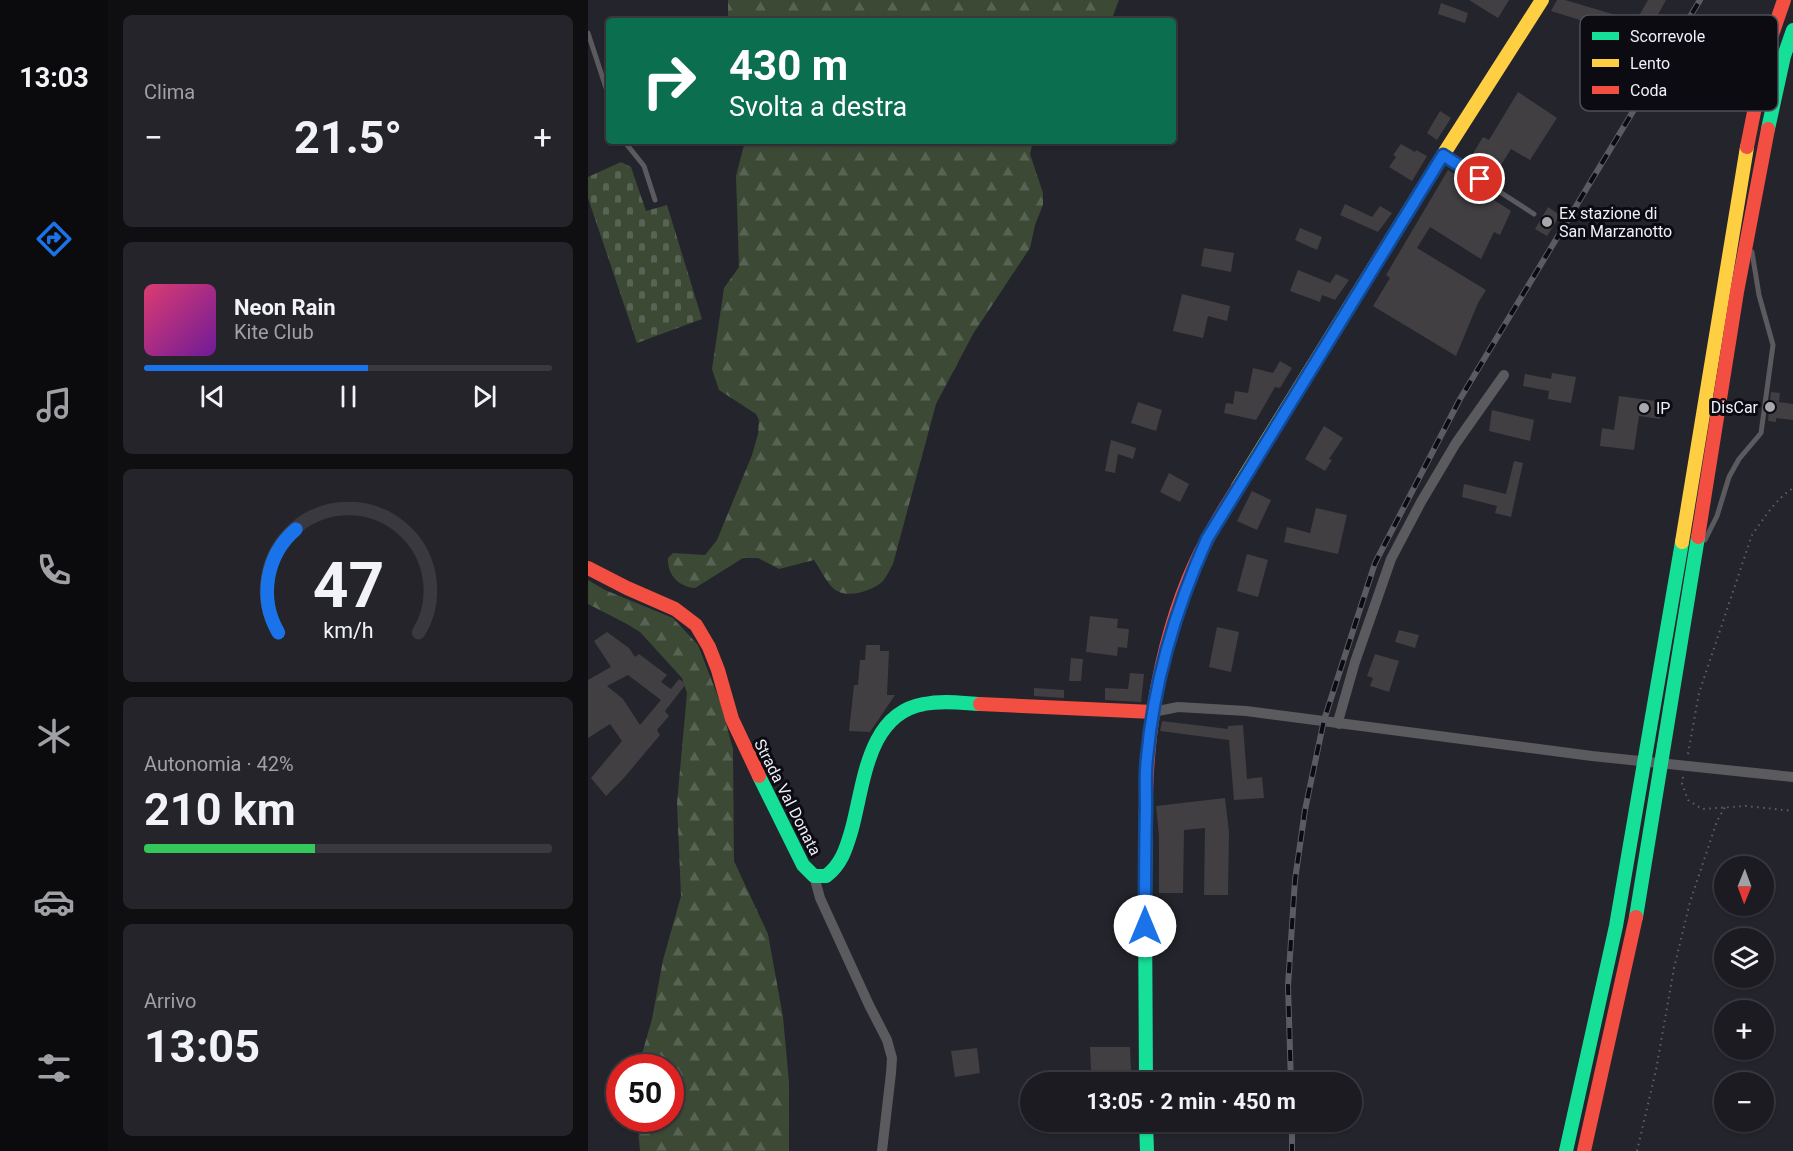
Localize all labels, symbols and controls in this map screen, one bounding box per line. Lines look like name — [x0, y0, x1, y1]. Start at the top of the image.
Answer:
legend — [1580, 15, 1778, 111]
text: Scorrevole — [1630, 27, 1705, 46]
text: 430 m — [729, 41, 848, 90]
icon: right — [630, 42, 708, 120]
text: Lento — [1630, 54, 1670, 73]
text: 13:03 — [19, 62, 89, 94]
text: Clima — [144, 80, 195, 104]
text: Coda — [1630, 81, 1667, 100]
text: Svolta a destra — [729, 91, 907, 123]
text: 21.5° — [294, 111, 402, 164]
text: − — [144, 118, 163, 157]
text: + — [533, 118, 552, 157]
pin — [1454, 153, 1505, 204]
icon: arrive — [1463, 162, 1496, 195]
place label: Ex stazione di San Marzanotto — [1559, 204, 1672, 241]
marker: Ex stazione di San Marzanotto — [1540, 215, 1554, 229]
icon: directions — [33, 218, 75, 260]
text: Neon Rain — [234, 295, 336, 320]
text: Kite Club — [234, 320, 314, 344]
icon: previous — [196, 380, 229, 413]
icon: pause — [332, 380, 365, 413]
icon: next — [468, 380, 501, 413]
icon: music — [33, 384, 75, 426]
place label: DisCar — [1711, 398, 1759, 417]
place label: IP — [1656, 399, 1670, 418]
marker: DisCar — [1763, 400, 1777, 414]
marker: IP — [1637, 401, 1651, 415]
icon: phone — [33, 549, 75, 591]
text: 47 — [312, 549, 384, 622]
text: km/h — [323, 618, 373, 643]
icon: climate — [33, 715, 75, 757]
street label: Strada Val Donata — [750, 736, 825, 858]
text: Autonomia · 42% — [144, 752, 294, 776]
text: 210 km — [144, 783, 296, 836]
north arrow — [1714, 856, 1774, 916]
map controls — [1714, 856, 1774, 1132]
icon: car — [33, 881, 75, 923]
position arrow — [1113, 894, 1177, 958]
button: layers — [1714, 928, 1774, 988]
text: Arrivo — [144, 989, 196, 1013]
button: + — [1714, 1000, 1774, 1060]
text: 13:05 — [144, 1020, 260, 1073]
icon: filters — [33, 1047, 75, 1089]
speed limit sign: 50 — [606, 1054, 684, 1132]
button: − — [1714, 1072, 1774, 1132]
text: 13:05 · 2 min · 450 m — [1086, 1089, 1296, 1114]

